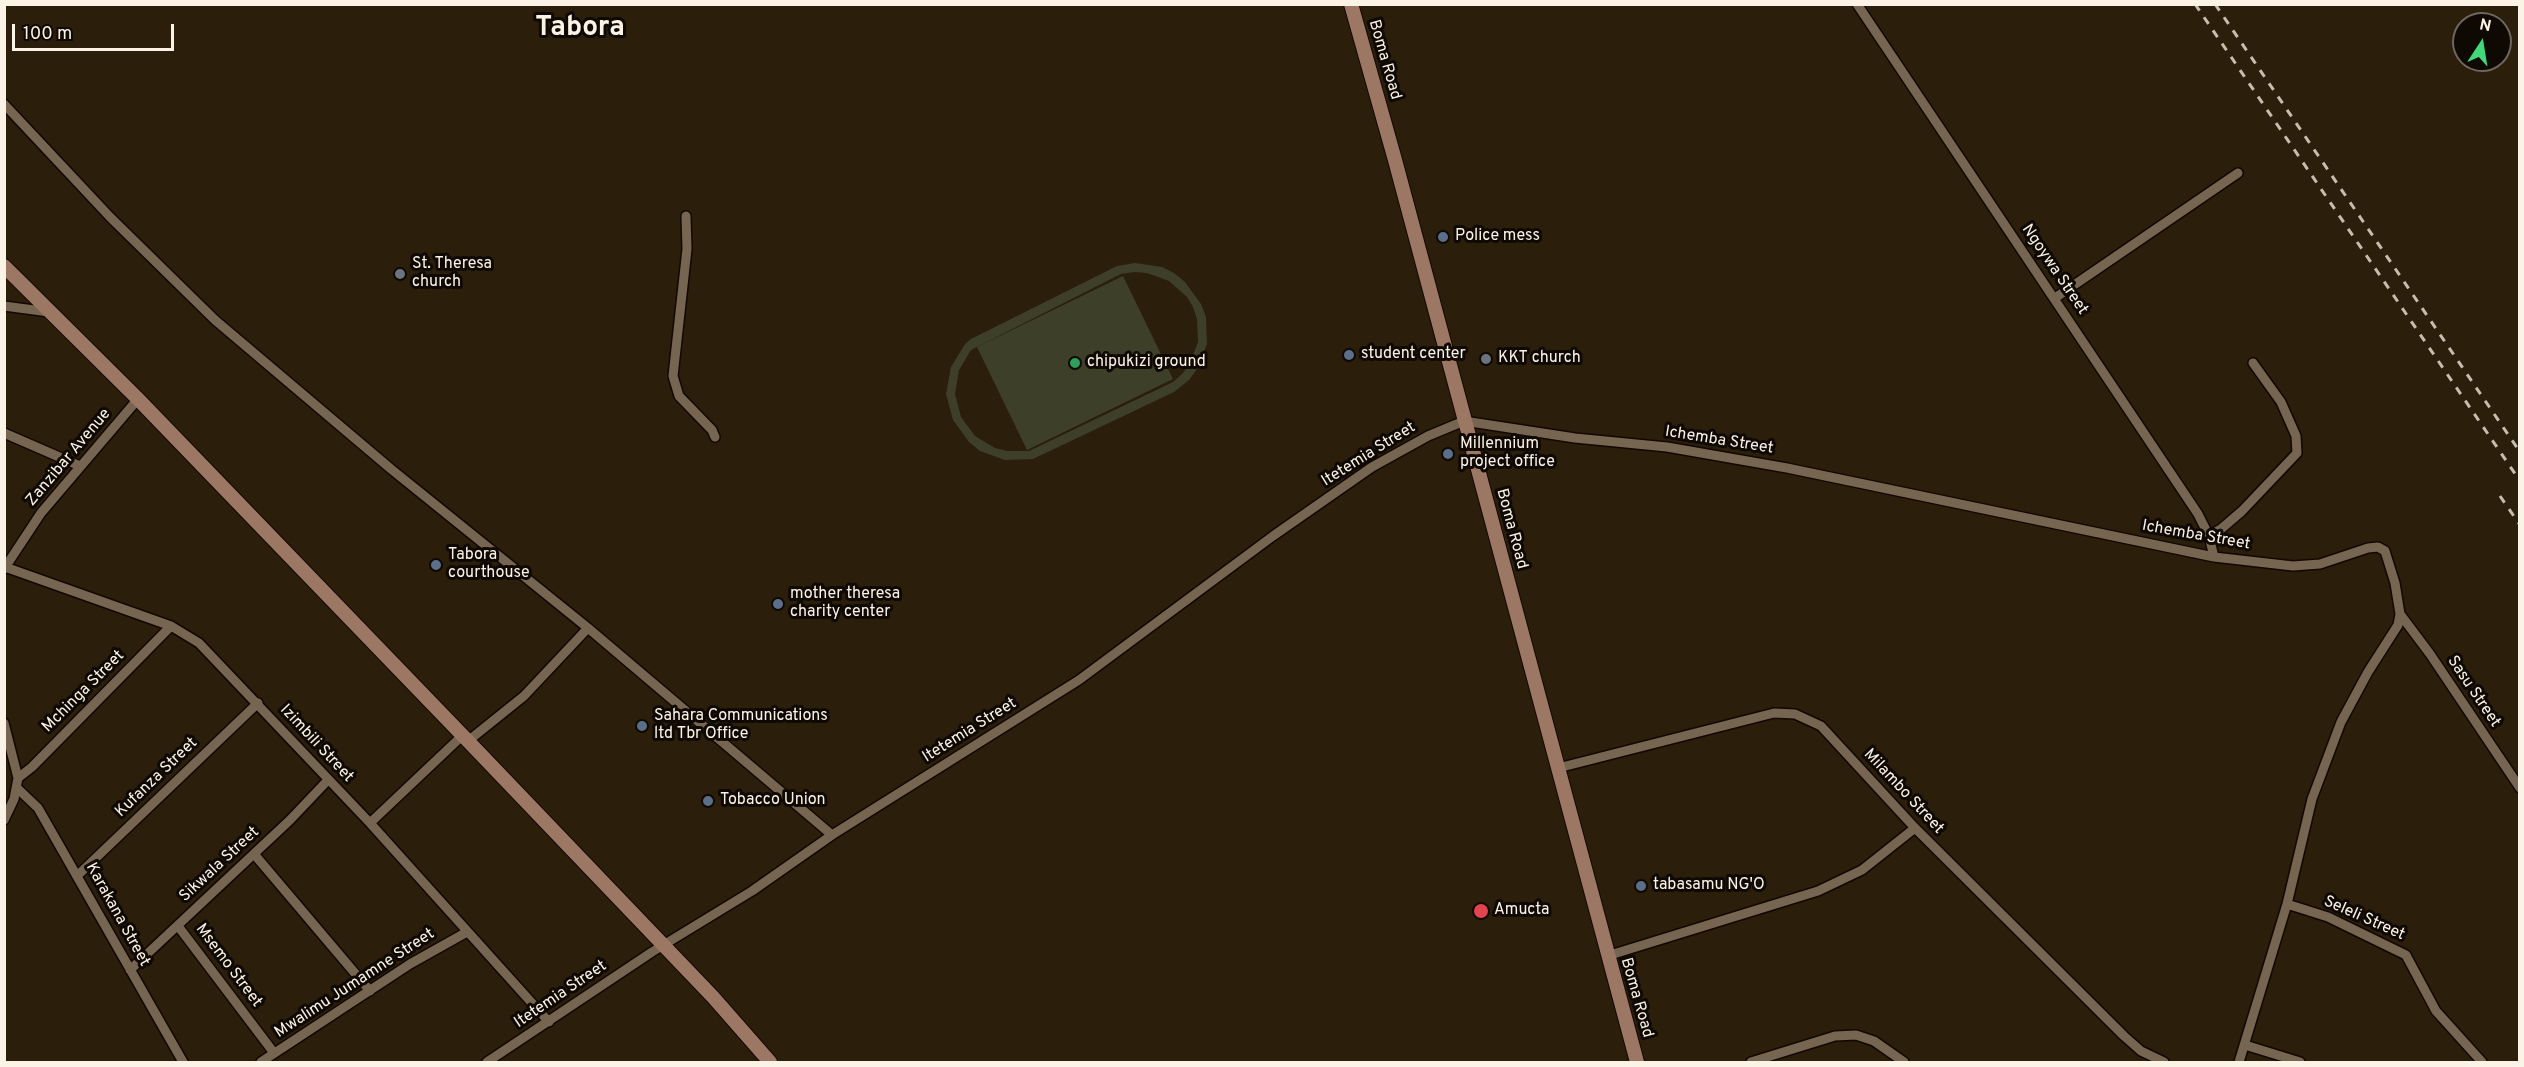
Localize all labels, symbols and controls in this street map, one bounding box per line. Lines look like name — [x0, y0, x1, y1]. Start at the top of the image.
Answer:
scale bar — [15, 12, 177, 50]
district label: Tabora — [535, 12, 625, 46]
north arrow — [2452, 12, 2512, 72]
text: N — [2478, 15, 2493, 37]
street label: Boma Road — [1363, 18, 1405, 102]
text: 100 m — [23, 23, 72, 46]
street label: Ngoywa Street — [2017, 221, 2091, 319]
place label: Police mess — [1455, 227, 1540, 247]
marker: Police mess — [1436, 230, 1450, 244]
place label: St. Theresa church — [412, 255, 492, 293]
marker: St. Theresa church — [393, 267, 407, 281]
place label: student center — [1361, 345, 1466, 365]
marker: student center — [1342, 348, 1356, 362]
place label: KKT church — [1498, 349, 1581, 369]
marker: KKT church — [1479, 352, 1493, 366]
place label: chipukizi ground — [1087, 353, 1206, 373]
marker: chipukizi ground — [1068, 356, 1082, 370]
street label: Zanzibar Avenue — [23, 405, 115, 511]
street label: Itetemia Street — [1318, 418, 1420, 492]
street label: Ichemba Street — [1663, 423, 1775, 459]
place label: Millennium project office — [1460, 435, 1555, 473]
marker: Millennium project office — [1441, 447, 1455, 461]
street label: Boma Road — [1491, 487, 1531, 571]
street label: Ichemba Street — [2140, 517, 2252, 555]
place label: Tabora courthouse — [448, 546, 530, 584]
marker: Tabora courthouse — [429, 558, 443, 572]
place label: mother theresa charity center — [790, 585, 900, 623]
marker: mother theresa charity center — [771, 597, 785, 611]
street label: Mchinga Street — [39, 647, 129, 737]
street label: Sasu Street — [2442, 653, 2504, 731]
street label: Itetemia Street — [919, 694, 1021, 768]
street label: Izimbili Street — [275, 701, 357, 787]
place label: Sahara Communications ltd Tbr Office — [654, 707, 828, 745]
marker: Sahara Communications ltd Tbr Office — [635, 719, 649, 733]
street label: Kufanza Street — [112, 734, 202, 822]
street label: Milambo Street — [1859, 745, 1947, 839]
place label: Tobacco Union — [720, 791, 826, 811]
marker: Tobacco Union — [701, 794, 715, 808]
street label: Sikwala Street — [176, 823, 264, 907]
street label: Karakana Street — [81, 860, 153, 970]
place label: tabasamu NG'O — [1653, 876, 1765, 896]
marker: tabasamu NG'O — [1634, 879, 1648, 893]
street label: Seleli Street — [2320, 893, 2408, 945]
place label: Amucta — [1494, 901, 1549, 921]
marker: Amucta — [1472, 902, 1490, 920]
street label: Msemo Street — [190, 921, 266, 1011]
street label: Mwalimu Jumamne Street — [271, 925, 439, 1043]
street label: Boma Road — [1615, 956, 1657, 1040]
street label: Itetemia Street — [511, 957, 611, 1033]

